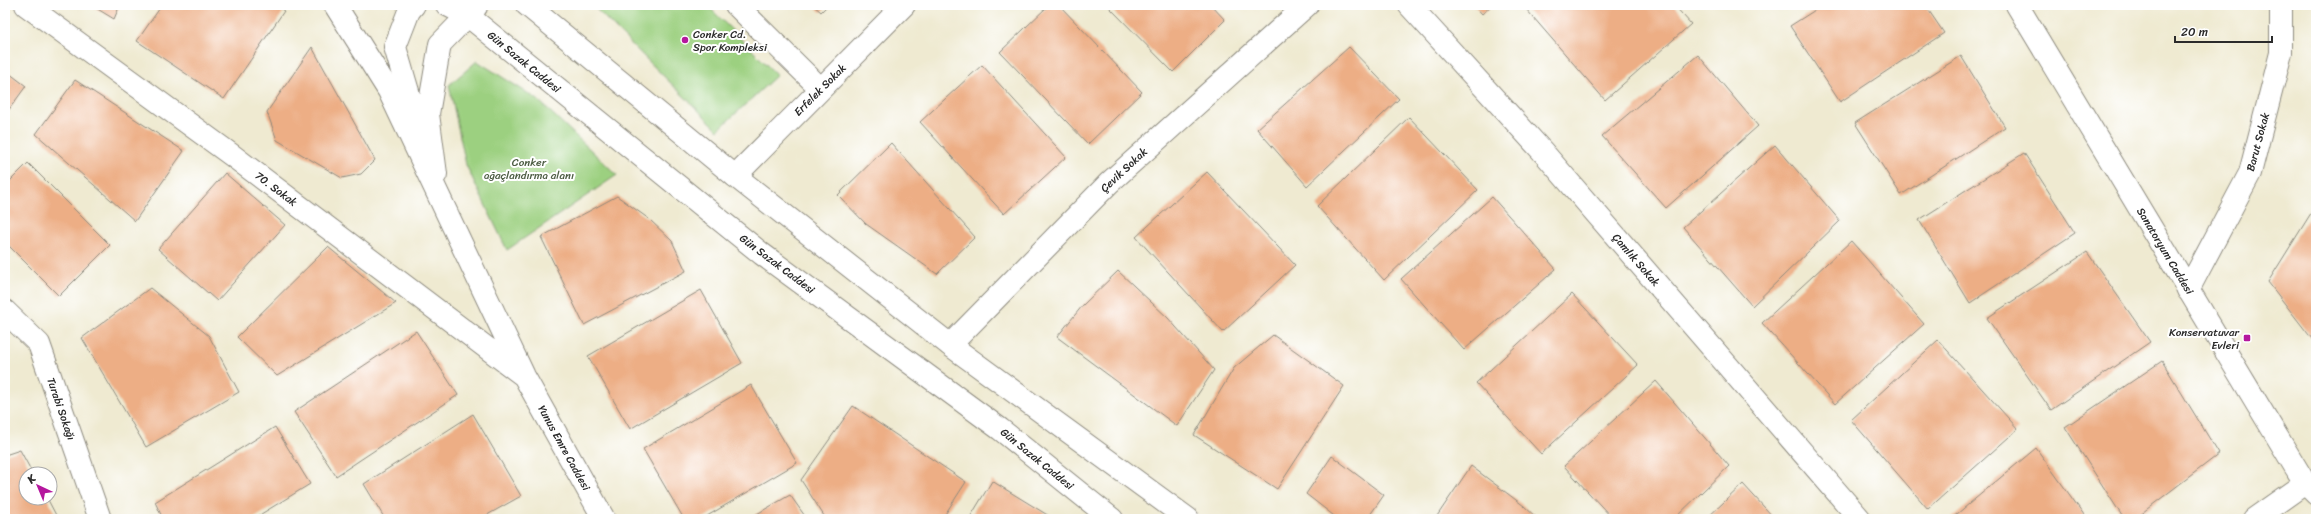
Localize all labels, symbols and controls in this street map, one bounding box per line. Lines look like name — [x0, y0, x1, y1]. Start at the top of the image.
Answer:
scale bar — [2175, 18, 2272, 44]
text: 20 m — [2181, 21, 2208, 43]
place label: Conker Cd. Spor Kompleksi — [693, 25, 768, 57]
street label: Gün Sazak Caddesi — [483, 26, 566, 98]
marker: Conker Cd. Spor Kompleksi — [680, 35, 690, 45]
street label: Erfelek Sokak — [789, 59, 851, 121]
street label: Barut Sokak — [2241, 110, 2275, 173]
street label: Çevik Sokak — [1096, 143, 1152, 197]
park label: Conker ağaçlandırma alanı — [484, 153, 574, 185]
street label: 70. Sokak — [251, 167, 301, 211]
street label: Sanatoryum Caddesi — [2131, 204, 2199, 299]
street label: Gün Sazak Caddesi — [735, 229, 820, 299]
street label: Çamlık Sokak — [1607, 229, 1665, 291]
place label: Konservatuvar Evleri — [2169, 323, 2240, 355]
marker: Konservatuvar Evleri — [2242, 333, 2252, 343]
street label: Turabi Sokağı — [41, 375, 81, 443]
street label: Yunus Emre Caddesi — [533, 402, 596, 495]
street label: Gün Sazak Caddesi — [996, 423, 1079, 495]
north arrow — [18, 466, 58, 506]
text: K — [22, 469, 41, 489]

